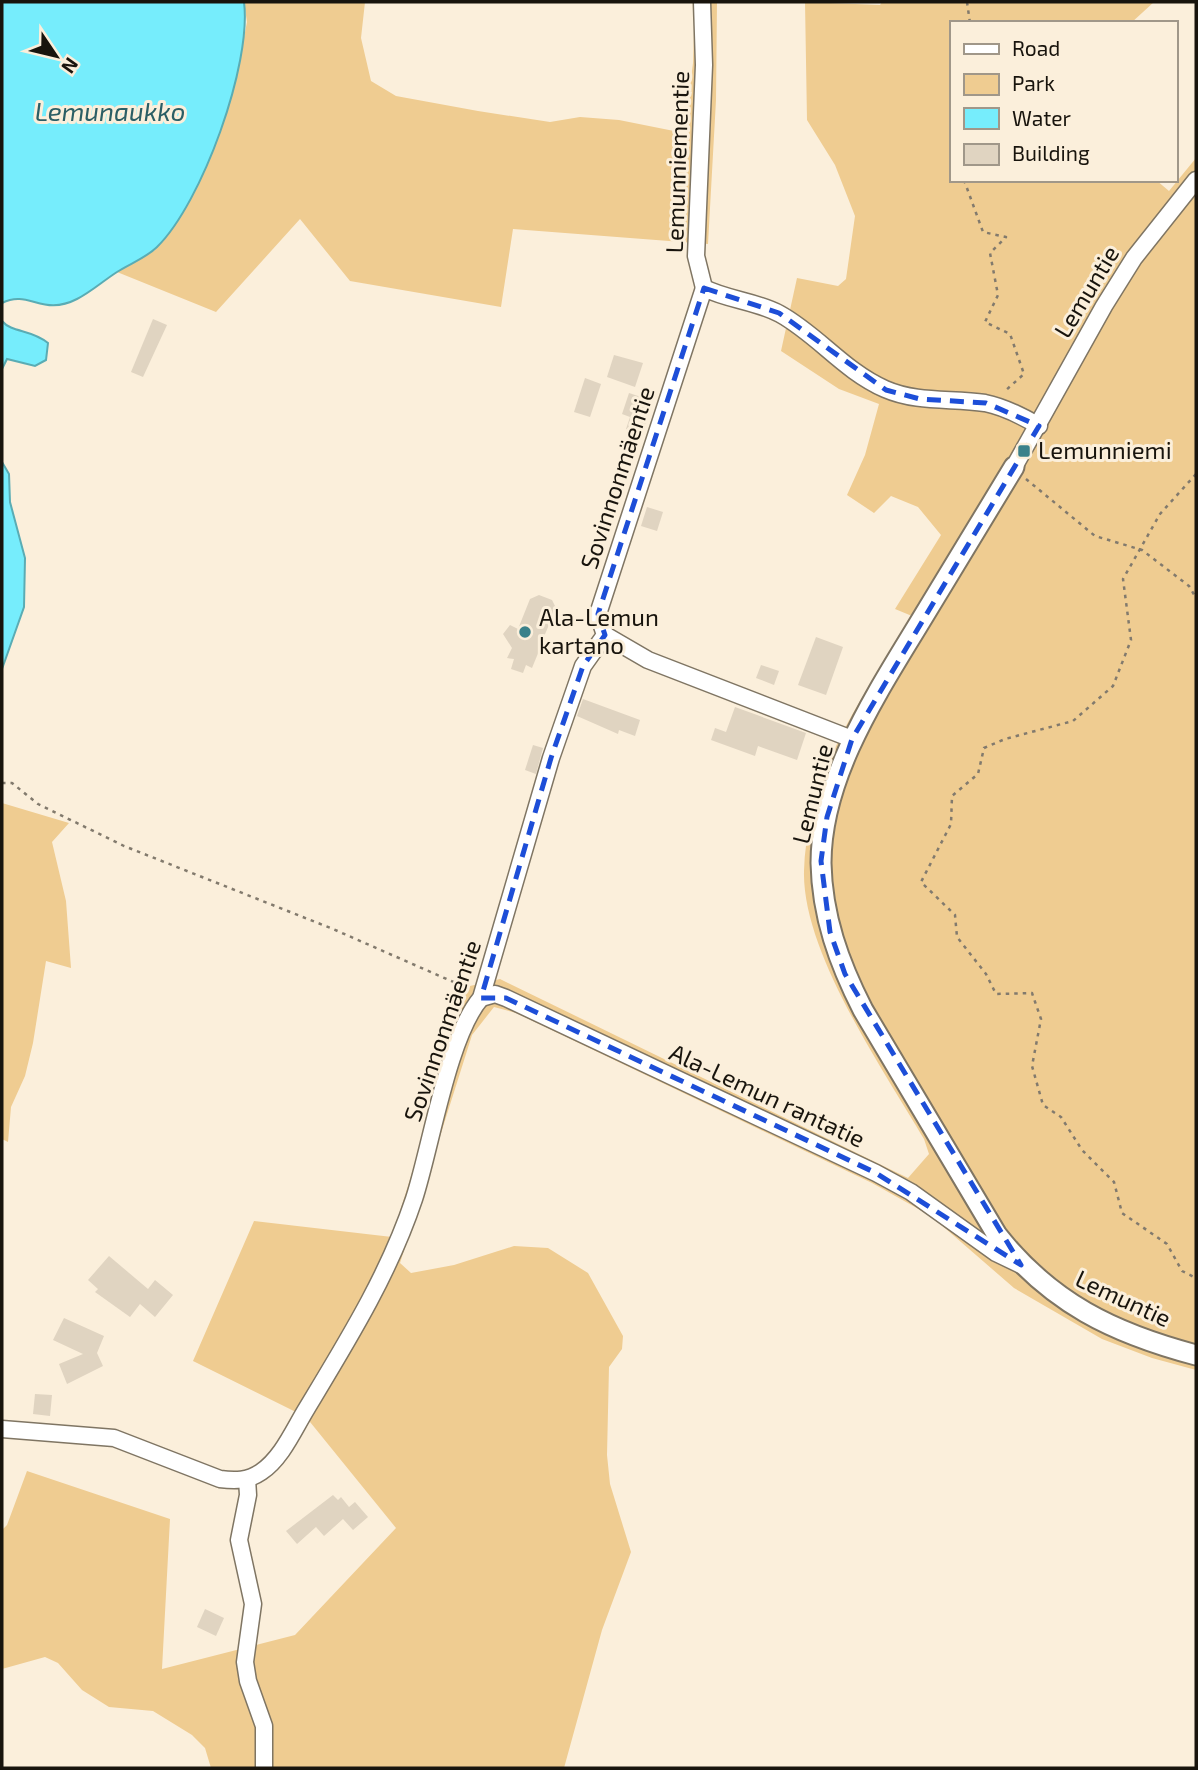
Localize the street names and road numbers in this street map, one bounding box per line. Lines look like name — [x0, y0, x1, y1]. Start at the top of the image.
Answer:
street label: Lemunniementie — [659, 70, 694, 254]
street label: Lemuntie — [1047, 240, 1124, 342]
street label: Sovinnonmäentie — [573, 383, 660, 572]
street label: Lemuntie — [785, 741, 838, 847]
street label: Sovinnonmäentie — [397, 936, 486, 1125]
street label: Ala-Lemun rantatie — [665, 1037, 870, 1153]
street label: Lemuntie — [1071, 1263, 1176, 1332]

